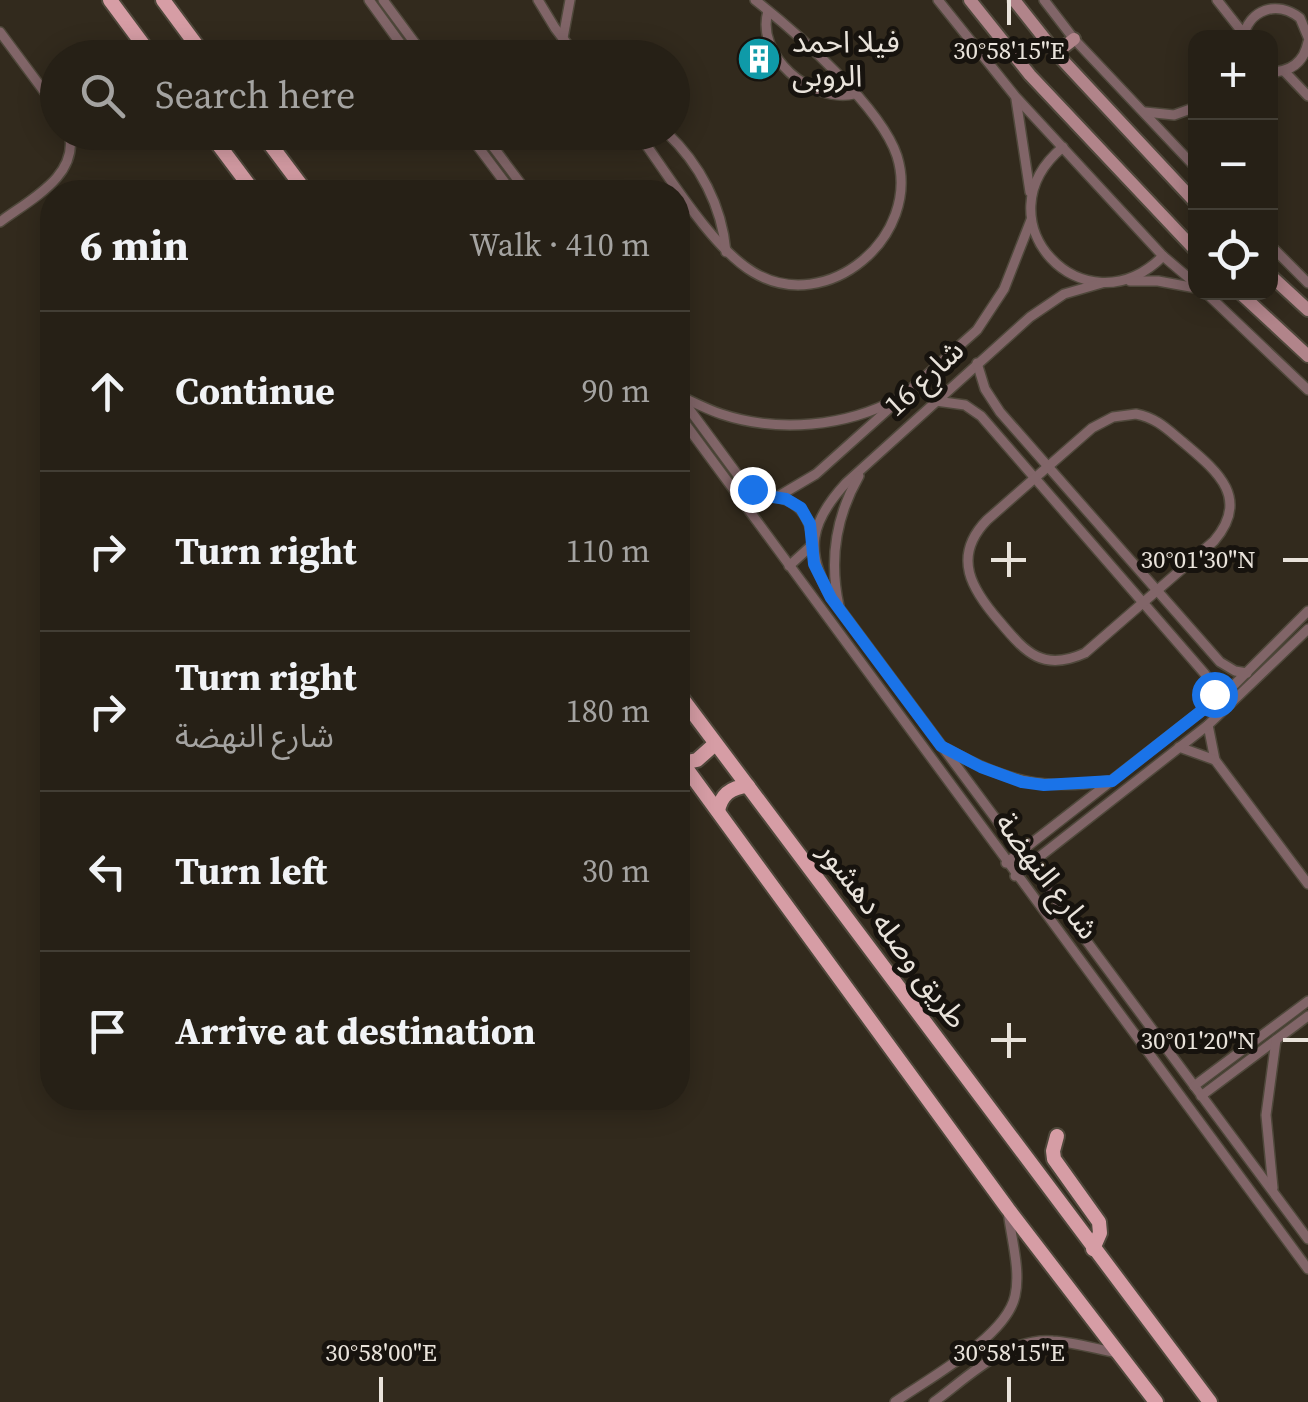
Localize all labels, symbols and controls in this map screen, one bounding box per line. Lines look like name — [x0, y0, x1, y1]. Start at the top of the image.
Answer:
place label: فيلا احمد الروبى — [792, 21, 900, 96]
map controls — [1188, 30, 1278, 300]
button: + — [1188, 30, 1278, 120]
text: 30°58'15"E — [953, 33, 1065, 67]
building icon: فيلا احمد الروبى — [736, 36, 782, 82]
search box — [40, 40, 690, 150]
icon: search — [75, 68, 130, 123]
text: Search here — [155, 69, 355, 121]
button: − — [1188, 120, 1278, 210]
button: locate — [1188, 210, 1278, 300]
text: 6 min — [80, 216, 189, 274]
text: Walk · 410 m — [469, 223, 650, 267]
street label: شارع 16 — [875, 330, 974, 427]
icon: ahead — [80, 364, 135, 419]
text: Continue — [175, 365, 335, 417]
text: 90 m — [582, 369, 650, 413]
route end — [730, 467, 776, 513]
icon: right — [80, 524, 135, 579]
text: Turn right — [175, 525, 357, 577]
text: 110 m — [566, 529, 650, 573]
text: 30°01'30"N — [1140, 542, 1256, 576]
text: Turn right — [175, 651, 357, 703]
route start — [1192, 672, 1238, 718]
icon: right — [80, 684, 135, 739]
text: 180 m — [566, 689, 650, 733]
text: شارع النهضة — [175, 714, 334, 758]
street label: شارع النهضة — [985, 804, 1109, 949]
street label: طريق وصله دهشور — [809, 832, 977, 1037]
icon: left — [80, 844, 135, 899]
text: Turn left — [175, 845, 327, 897]
text: 30 m — [582, 849, 650, 893]
icon: arrive — [80, 1004, 135, 1059]
text: Arrive at destination — [175, 1005, 536, 1057]
text: 30°01'20"N — [1140, 1023, 1256, 1057]
text: 30°58'00"E — [325, 1335, 437, 1369]
text: 30°58'15"E — [953, 1335, 1065, 1369]

